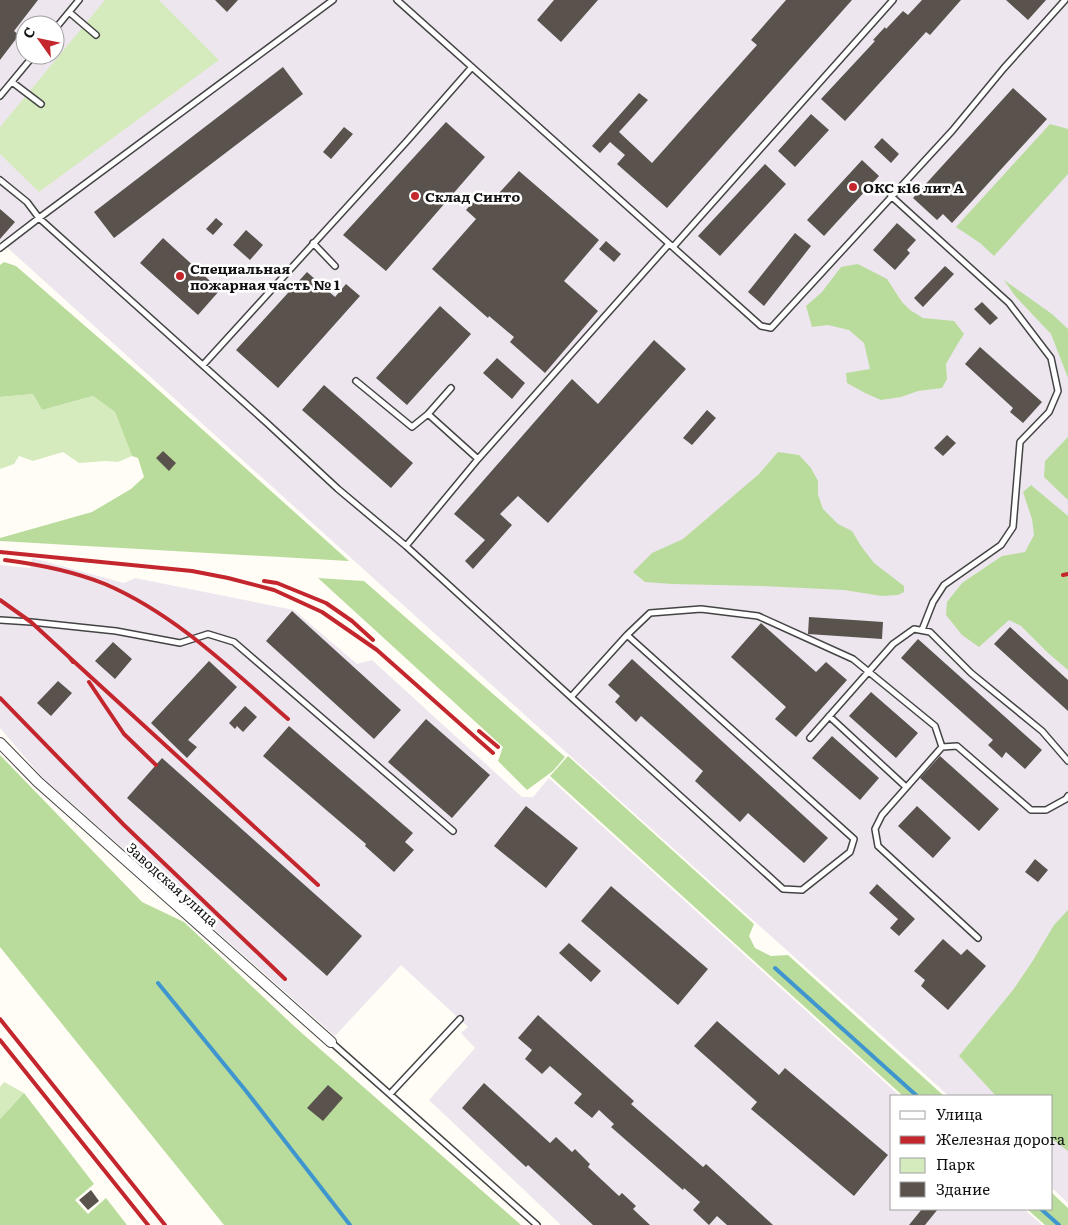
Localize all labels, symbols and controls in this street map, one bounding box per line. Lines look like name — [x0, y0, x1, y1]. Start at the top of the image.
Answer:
north arrow — [15, 15, 65, 65]
text: С — [17, 23, 39, 42]
place label: ОКС к16 лит А — [863, 177, 965, 197]
marker: ОКС к16 лит А — [847, 181, 859, 193]
place label: Склад Синто — [425, 186, 520, 206]
marker: Склад Синто — [409, 190, 421, 202]
place label: Специальная пожарная часть № 1 — [190, 258, 340, 294]
marker: Специальная пожарная часть № 1 — [174, 270, 186, 282]
street label: Заводская улица — [123, 837, 224, 931]
legend — [890, 1095, 1053, 1210]
text: Улица — [936, 1102, 984, 1125]
text: Железная дорога — [936, 1127, 1066, 1150]
text: Парк — [936, 1152, 975, 1175]
text: Здание — [936, 1177, 990, 1200]

